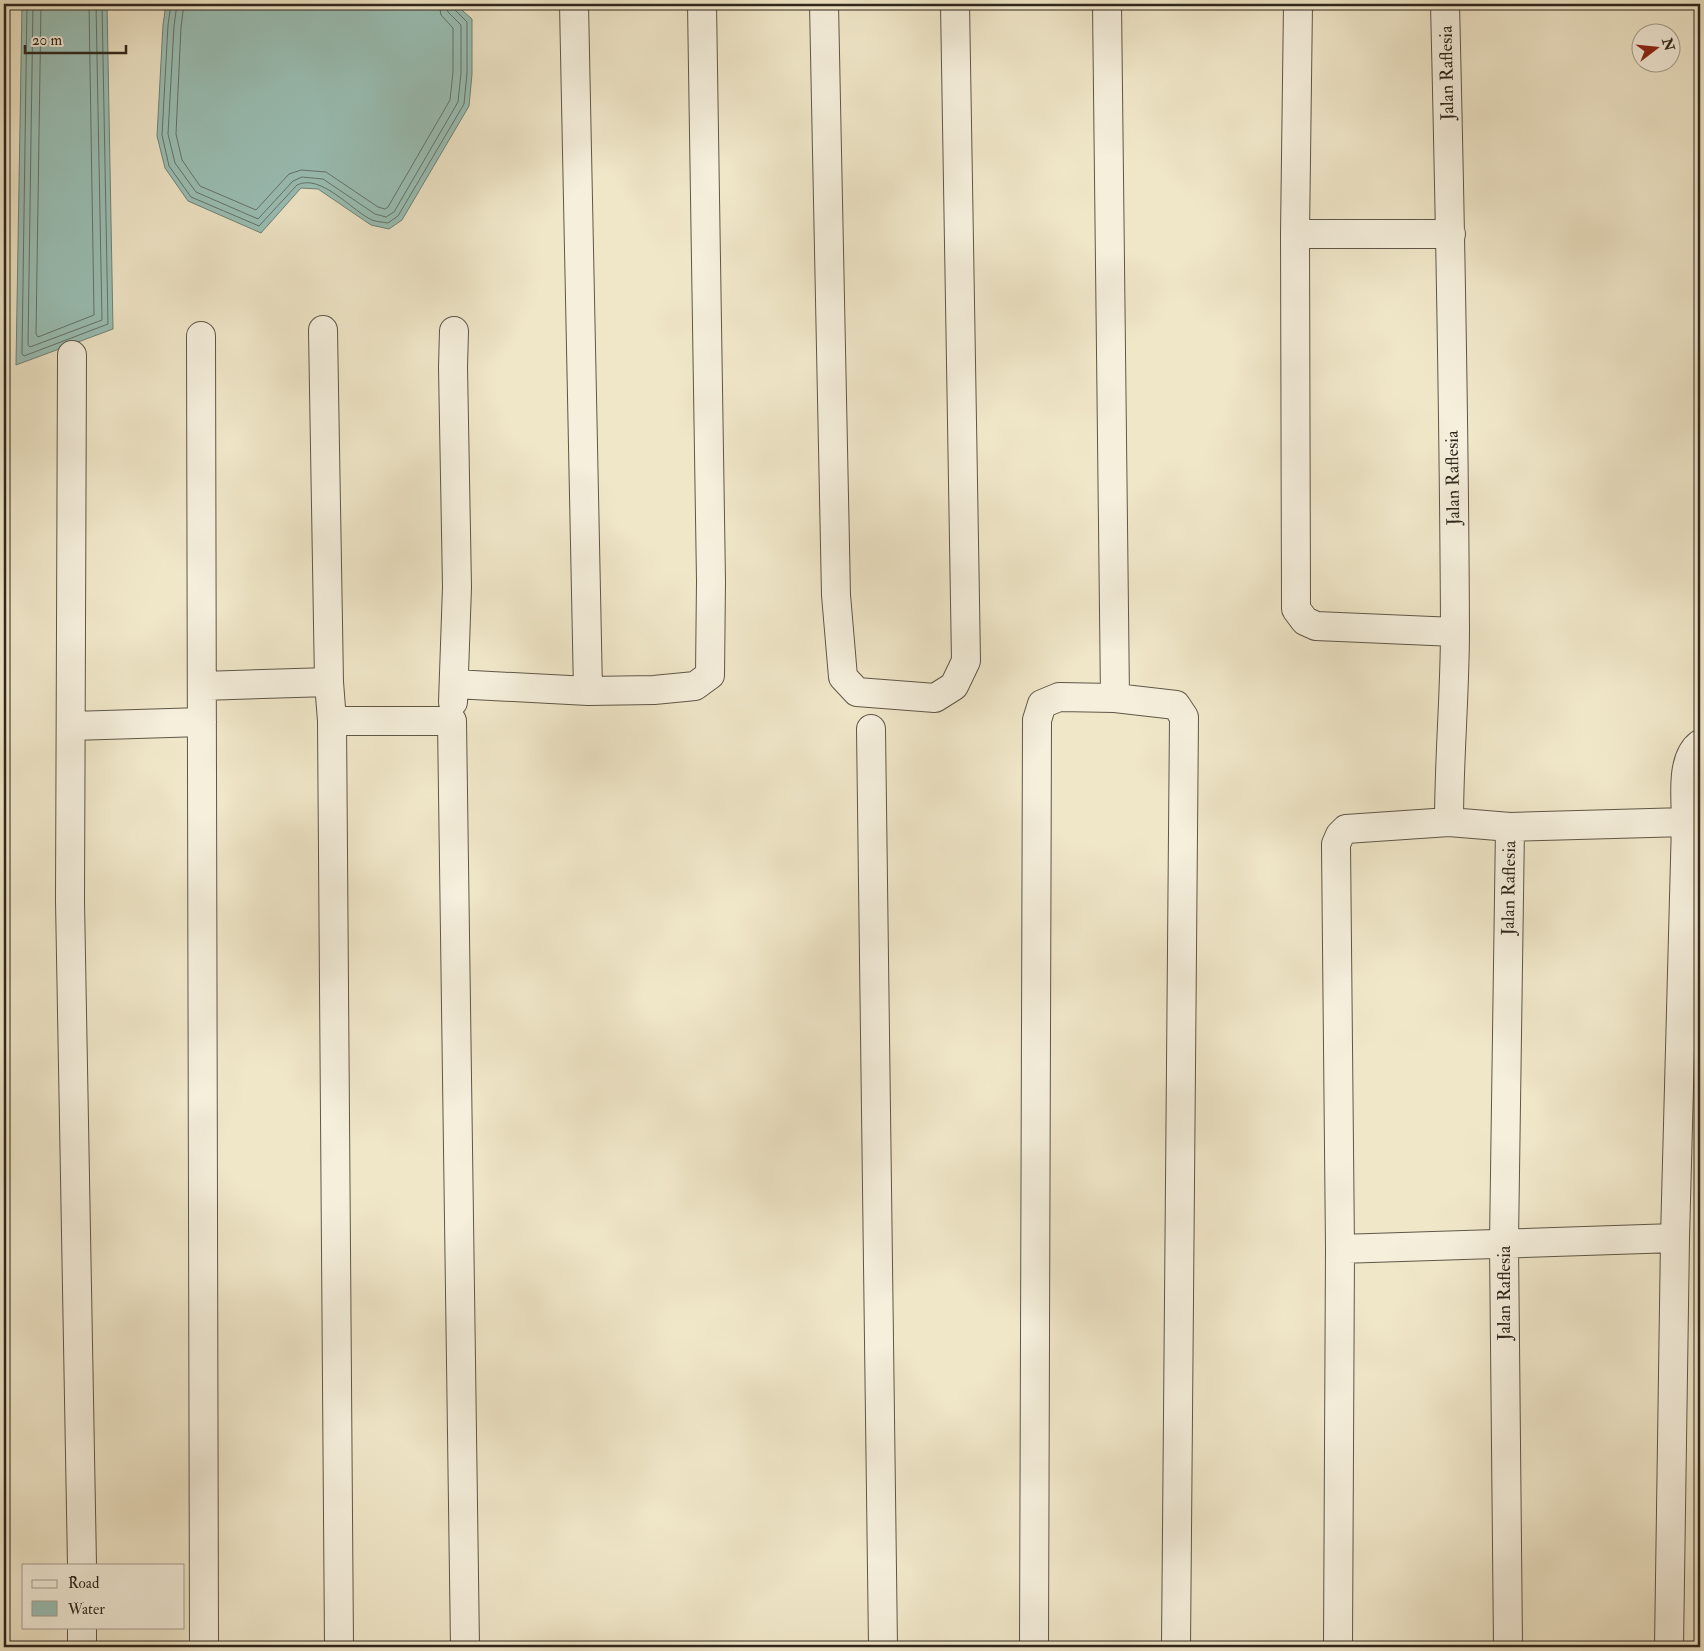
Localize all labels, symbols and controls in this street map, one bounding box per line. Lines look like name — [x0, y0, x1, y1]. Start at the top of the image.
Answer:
scale bar — [25, 22, 126, 54]
north arrow — [1632, 22, 1682, 72]
street label: Jalan Raflesia — [1435, 25, 1459, 122]
text: 20 m — [32, 31, 62, 50]
text: N — [1658, 35, 1678, 53]
street label: Jalan Raflesia — [1441, 430, 1465, 527]
street label: Jalan Raflesia — [1497, 840, 1521, 937]
street label: Jalan Raflesia — [1493, 1245, 1516, 1341]
legend — [22, 1564, 185, 1628]
text: Road — [68, 1574, 100, 1593]
text: Water — [67, 1600, 105, 1619]

